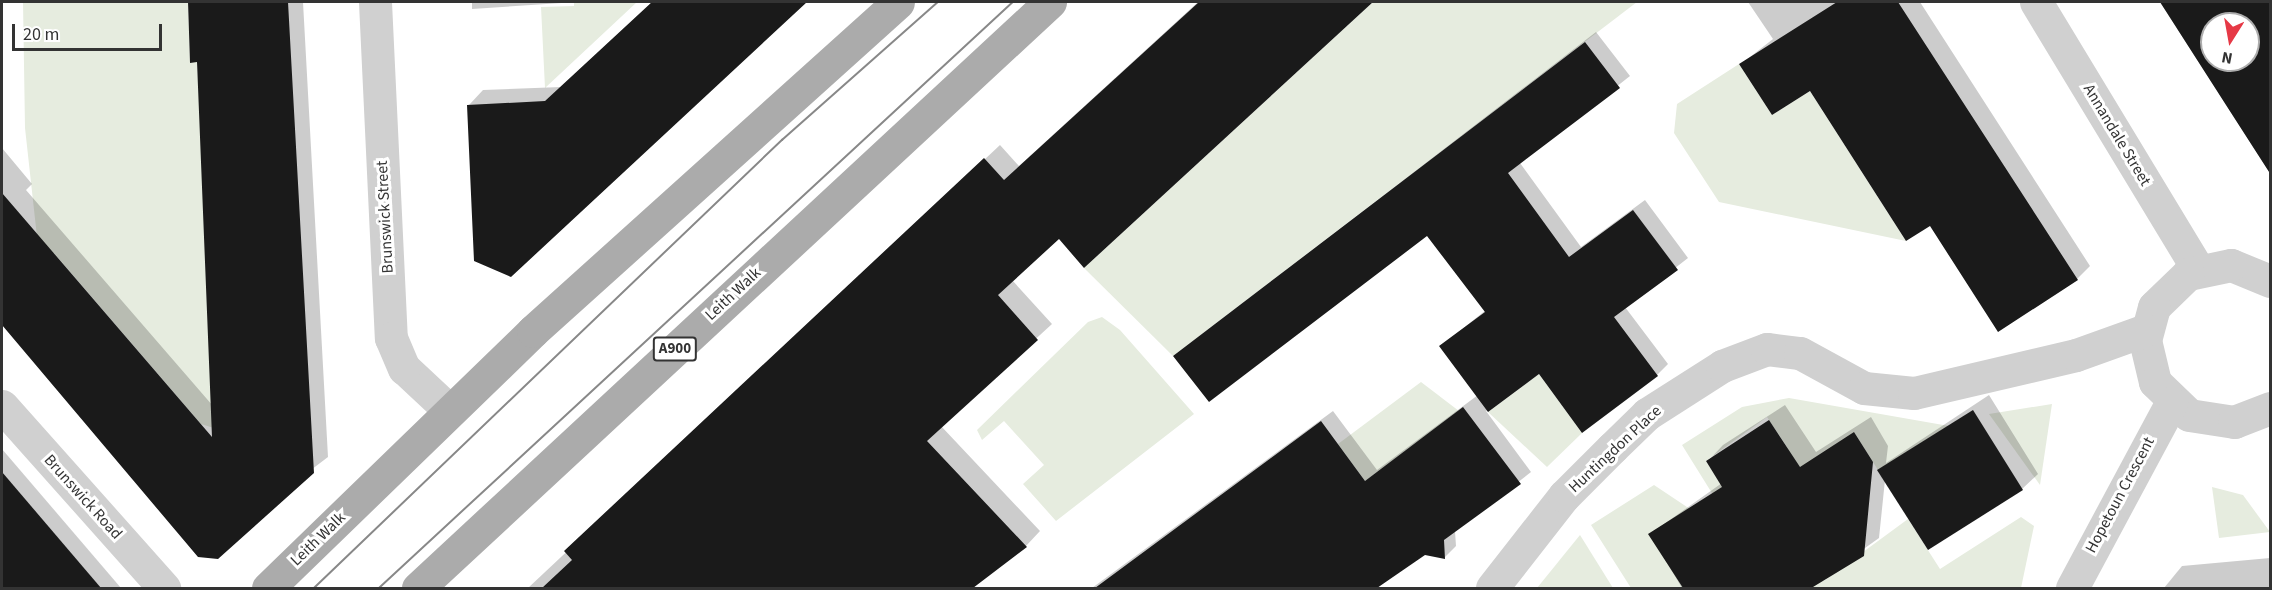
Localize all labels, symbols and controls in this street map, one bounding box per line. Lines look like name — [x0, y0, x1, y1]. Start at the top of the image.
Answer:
scale bar — [15, 12, 165, 50]
north arrow — [2200, 12, 2260, 72]
text: 20 m — [23, 22, 59, 47]
text: N — [2220, 46, 2234, 70]
street label: Annandale Street — [2079, 81, 2155, 189]
street label: Brunswick Street — [372, 160, 398, 274]
street label: Leith Walk — [701, 263, 765, 325]
road number: A900 — [652, 337, 698, 361]
street label: Huntingdon Place — [1565, 401, 1665, 497]
street label: Hopetoun Crescent — [2081, 434, 2159, 556]
street label: Brunswick Road — [40, 451, 126, 543]
street label: Leith Walk — [286, 508, 350, 570]

